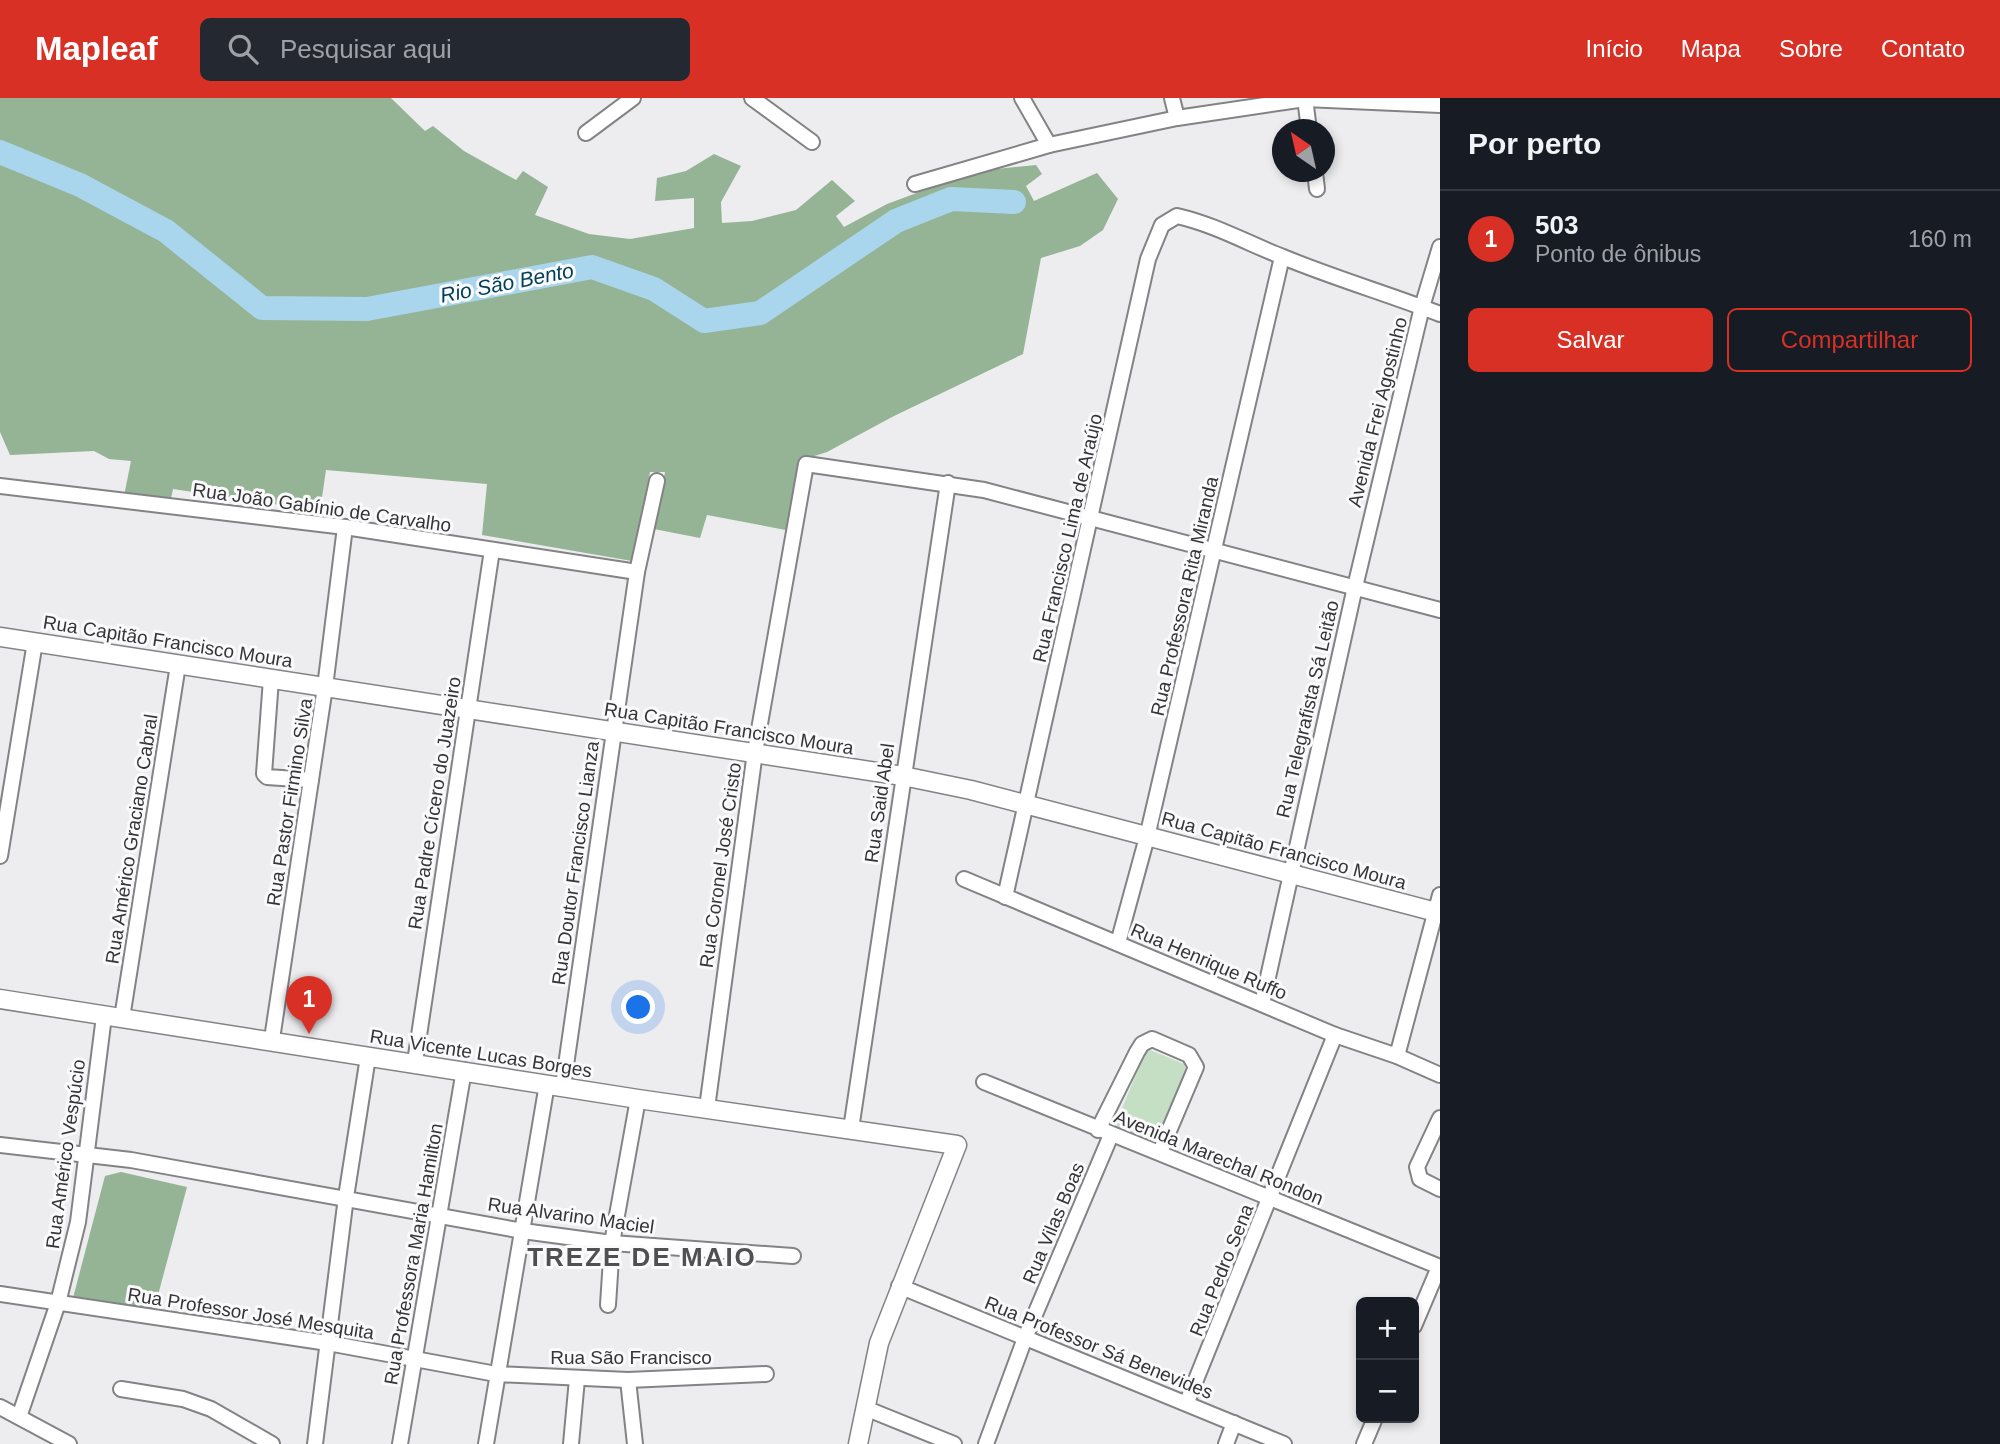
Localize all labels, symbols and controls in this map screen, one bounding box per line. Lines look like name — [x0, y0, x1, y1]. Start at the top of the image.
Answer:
search box — [200, 18, 690, 81]
text: Mapleaf — [35, 30, 158, 67]
icon: search — [224, 30, 262, 68]
text: Pesquisar aqui — [280, 34, 452, 64]
text: Início — [1585, 35, 1643, 62]
text: Mapa — [1681, 35, 1741, 62]
text: Sobre — [1779, 35, 1843, 62]
text: Contato — [1881, 35, 1965, 62]
north arrow — [1272, 119, 1335, 182]
text: Por perto — [1468, 127, 1601, 160]
text: 503 — [1535, 210, 1578, 240]
text: 1 — [1485, 226, 1497, 252]
text: 160 m — [1908, 226, 1972, 252]
text: Ponto de ônibus — [1535, 241, 1701, 267]
water label: Rio São Bento — [438, 258, 576, 307]
button: Salvar — [1468, 308, 1713, 372]
button: Compartilhar — [1727, 308, 1972, 372]
street label: Avenida Frei Agostinho — [1344, 315, 1411, 509]
street label: Rua Francisco Lima de Araújo — [1029, 412, 1106, 664]
street label: Rua Professora Rita Miranda — [1147, 474, 1222, 718]
street label: Rua João Gabínio de Carvalho — [191, 479, 453, 536]
street label: Rua Telegrafista Sá Leitão — [1272, 598, 1343, 820]
street label: Rua Capitão Francisco Moura — [42, 611, 295, 672]
street label: Rua Padre Cícero do Juazeiro — [404, 675, 465, 931]
street label: Rua Pastor Firmino Silva — [263, 696, 316, 907]
street label: Rua Capitão Francisco Moura — [603, 698, 856, 759]
street label: Rua Américo Graciano Cabral — [101, 713, 162, 965]
street label: Rua Doutor Francisco Lianza — [548, 739, 603, 986]
street label: Rua Said Abel — [861, 742, 898, 864]
street label: Rua Coronel José Cristo — [696, 761, 745, 969]
street label: Rua Capitão Francisco Moura — [1159, 808, 1409, 893]
street label: Rua Henrique Ruffo — [1128, 919, 1290, 1004]
pin: 1 — [286, 976, 332, 1034]
your location — [621, 990, 655, 1024]
street label: Rua Vicente Lucas Borges — [368, 1026, 593, 1081]
street label: Rua Américo Vespúcio — [42, 1058, 89, 1250]
street label: Avenida Marechal Rondon — [1111, 1106, 1326, 1209]
street label: Rua Professora Maria Hamilton — [380, 1122, 447, 1386]
street label: Rua Vilas Boas — [1018, 1159, 1088, 1287]
street label: Rua Alvarino Maciel — [486, 1193, 656, 1238]
street label: Rua Pedro Sena — [1185, 1201, 1258, 1339]
district label: TREZE DE MAIO — [527, 1242, 757, 1272]
street label: Rua Professor José Mesquita — [126, 1284, 376, 1343]
street label: Rua Professor Sá Benevides — [982, 1292, 1216, 1403]
map controls — [1356, 1297, 1419, 1423]
button: + — [1356, 1297, 1419, 1360]
street label: Rua São Francisco — [550, 1347, 712, 1368]
button: − — [1356, 1360, 1419, 1423]

